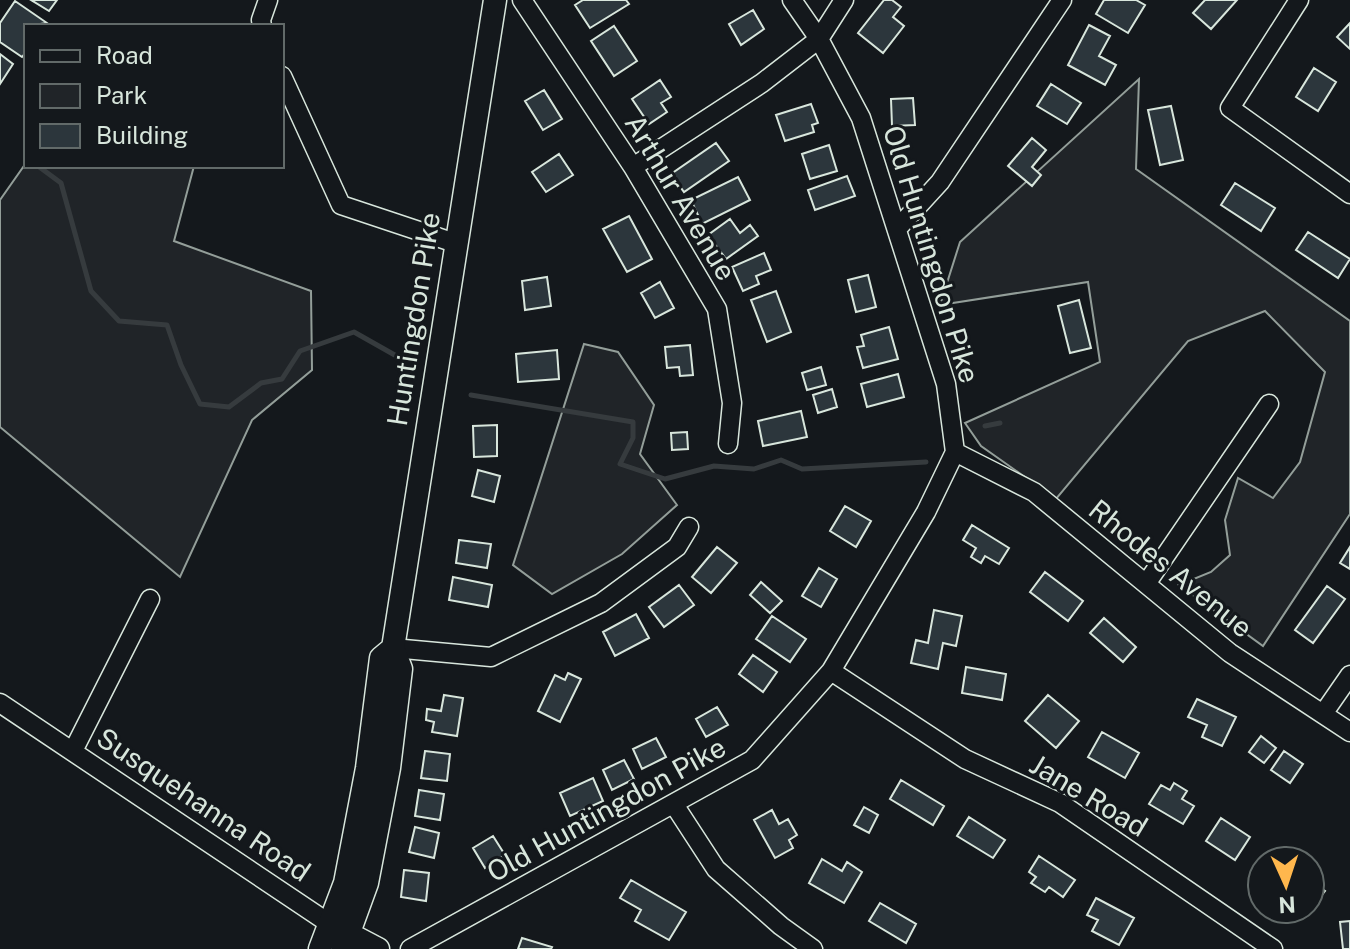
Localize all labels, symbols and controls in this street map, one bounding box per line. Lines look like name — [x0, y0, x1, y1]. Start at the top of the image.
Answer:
legend — [24, 24, 284, 168]
text: Road — [96, 41, 153, 69]
text: Park — [96, 81, 147, 109]
street label: Arthur Avenue — [618, 108, 744, 286]
text: Building — [96, 121, 188, 149]
street label: Old Huntingdon Pike — [877, 121, 987, 387]
street label: Huntingdon Pike — [380, 210, 446, 428]
street label: Rhodes Avenue — [1083, 492, 1259, 644]
street label: Susquehanna Road — [91, 720, 317, 888]
street label: Old Huntingdon Pike — [481, 730, 731, 888]
street label: Jane Road — [1024, 747, 1154, 843]
north arrow — [1246, 845, 1326, 925]
text: N — [1278, 892, 1296, 918]

